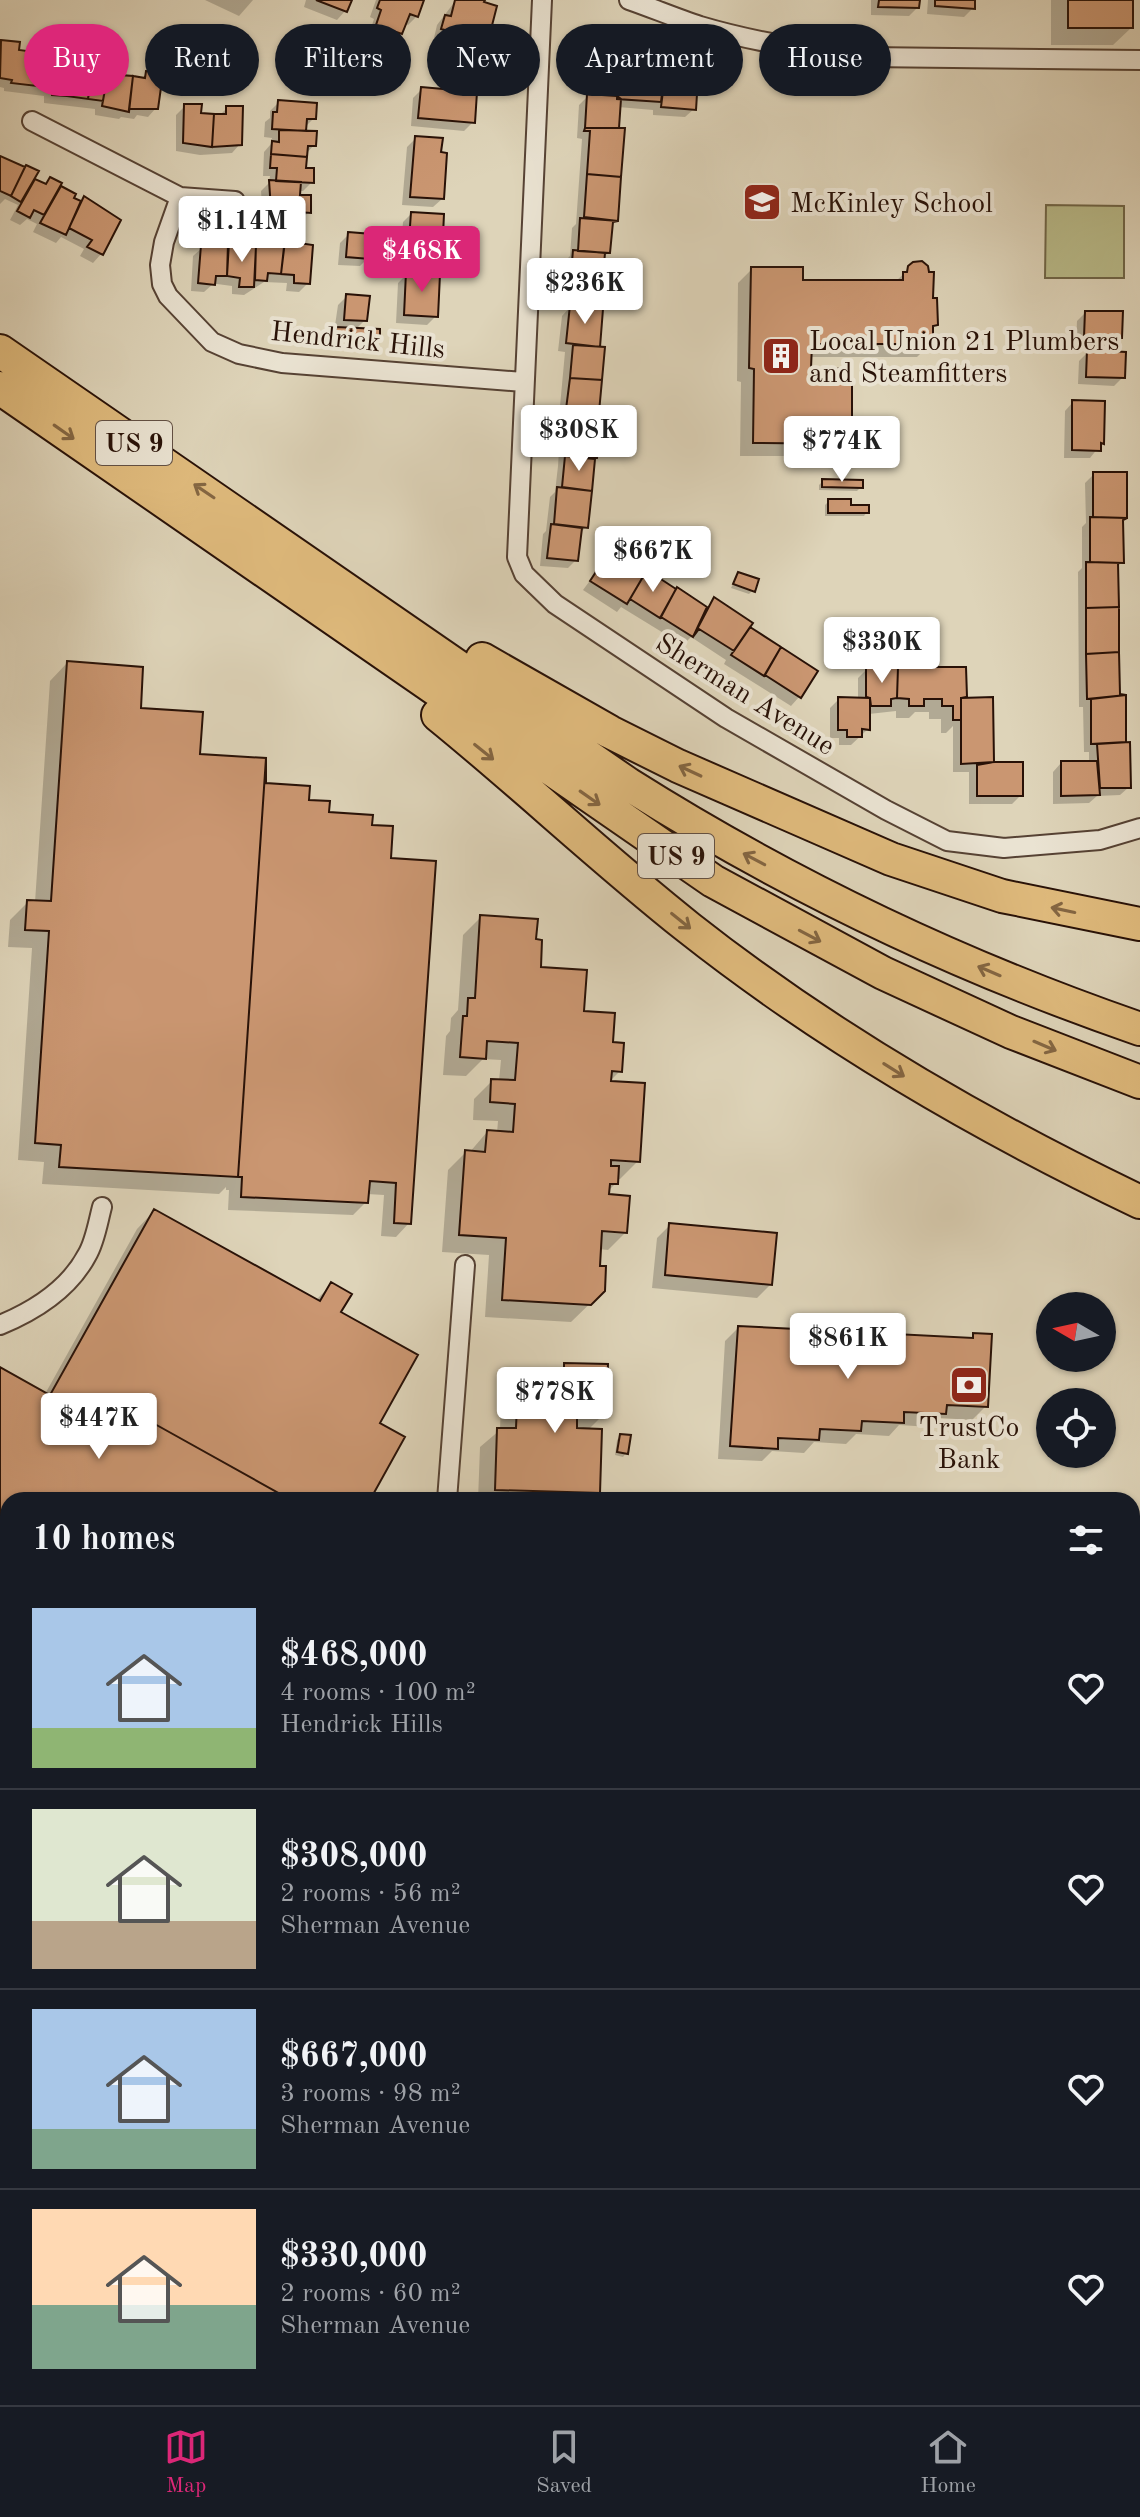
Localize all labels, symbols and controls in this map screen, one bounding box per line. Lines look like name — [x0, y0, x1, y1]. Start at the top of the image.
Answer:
chip: Buy — [24, 24, 129, 96]
chip: Rent — [145, 24, 259, 96]
chip: Filters — [275, 24, 411, 96]
chip: New — [427, 24, 540, 96]
chip: Apartment — [556, 24, 743, 96]
chip: House — [759, 24, 891, 96]
school or university icon: McKinley School — [741, 181, 783, 223]
place label: McKinley School — [790, 191, 993, 219]
pin: $1.14M — [177, 196, 307, 264]
text: $1.14M — [197, 209, 287, 235]
pin: $468K — [366, 226, 478, 294]
text: $468K — [382, 239, 462, 265]
pin: $236K — [529, 258, 641, 326]
text: $236K — [545, 271, 625, 297]
street label: Hendrick Hills — [269, 319, 446, 365]
place label: Local Union 21 Plumbers and Steamfitters — [809, 329, 1119, 389]
building icon: Local Union 21 Plumbers and Steamfitters — [760, 335, 802, 377]
pin: $308K — [523, 405, 635, 473]
pin: $774K — [786, 416, 898, 484]
text: $308K — [539, 418, 619, 444]
road number: US 9 — [96, 421, 172, 465]
one-way arrow — [53, 424, 75, 440]
text: $774K — [802, 429, 882, 455]
one-way arrow — [193, 483, 216, 499]
pin: $667K — [597, 526, 709, 594]
text: $667K — [613, 539, 693, 565]
pin: $330K — [826, 617, 938, 685]
street label: Sherman Avenue — [650, 629, 839, 762]
text: $330K — [842, 630, 922, 656]
one-way arrow — [473, 743, 494, 761]
one-way arrow — [678, 763, 702, 778]
one-way arrow — [578, 790, 600, 806]
road number: US 9 — [638, 834, 714, 878]
one-way arrow — [743, 850, 767, 866]
one-way arrow — [1051, 902, 1077, 917]
one-way arrow — [670, 913, 691, 930]
one-way arrow — [797, 929, 821, 944]
one-way arrow — [977, 963, 1002, 977]
one-way arrow — [1032, 1040, 1057, 1055]
one-way arrow — [883, 1061, 905, 1078]
north arrow — [1036, 1292, 1116, 1372]
map controls — [1036, 1292, 1116, 1468]
pin: $861K — [792, 1313, 904, 1381]
text: $861K — [808, 1326, 888, 1352]
bank icon: TrustCo Bank — [948, 1364, 990, 1406]
pin: $778K — [499, 1367, 611, 1435]
text: $778K — [515, 1380, 595, 1406]
button: locate — [1036, 1388, 1116, 1468]
pin: $447K — [43, 1393, 155, 1461]
text: $447K — [59, 1406, 139, 1432]
place label: TrustCo Bank — [918, 1415, 1020, 1475]
icon: filters — [1064, 1518, 1108, 1562]
text: 10 homes — [32, 1523, 175, 1557]
text: $468,000 — [280, 1639, 428, 1673]
icon: home — [96, 1640, 192, 1736]
icon: heart — [1064, 1666, 1108, 1710]
text: 4 rooms · 100 m² — [280, 1680, 476, 1706]
text: Hendrick Hills — [280, 1712, 443, 1738]
text: $308,000 — [280, 1840, 428, 1874]
icon: home — [96, 1841, 192, 1937]
icon: heart — [1064, 1867, 1108, 1911]
text: 2 rooms · 56 m² — [280, 1881, 461, 1907]
text: Sherman Avenue — [280, 1913, 470, 1939]
text: $667,000 — [280, 2040, 428, 2074]
icon: home — [96, 2041, 192, 2137]
icon: heart — [1064, 2067, 1108, 2111]
text: 3 rooms · 98 m² — [280, 2081, 461, 2107]
text: Sherman Avenue — [280, 2113, 470, 2139]
text: $330,000 — [280, 2240, 428, 2274]
icon: home — [96, 2241, 192, 2337]
icon: heart — [1064, 2267, 1108, 2311]
text: 2 rooms · 60 m² — [280, 2281, 461, 2307]
text: Sherman Avenue — [280, 2313, 470, 2339]
tab: Map — [164, 2425, 208, 2500]
tab: Saved — [536, 2425, 592, 2500]
tab: Home — [920, 2425, 976, 2500]

